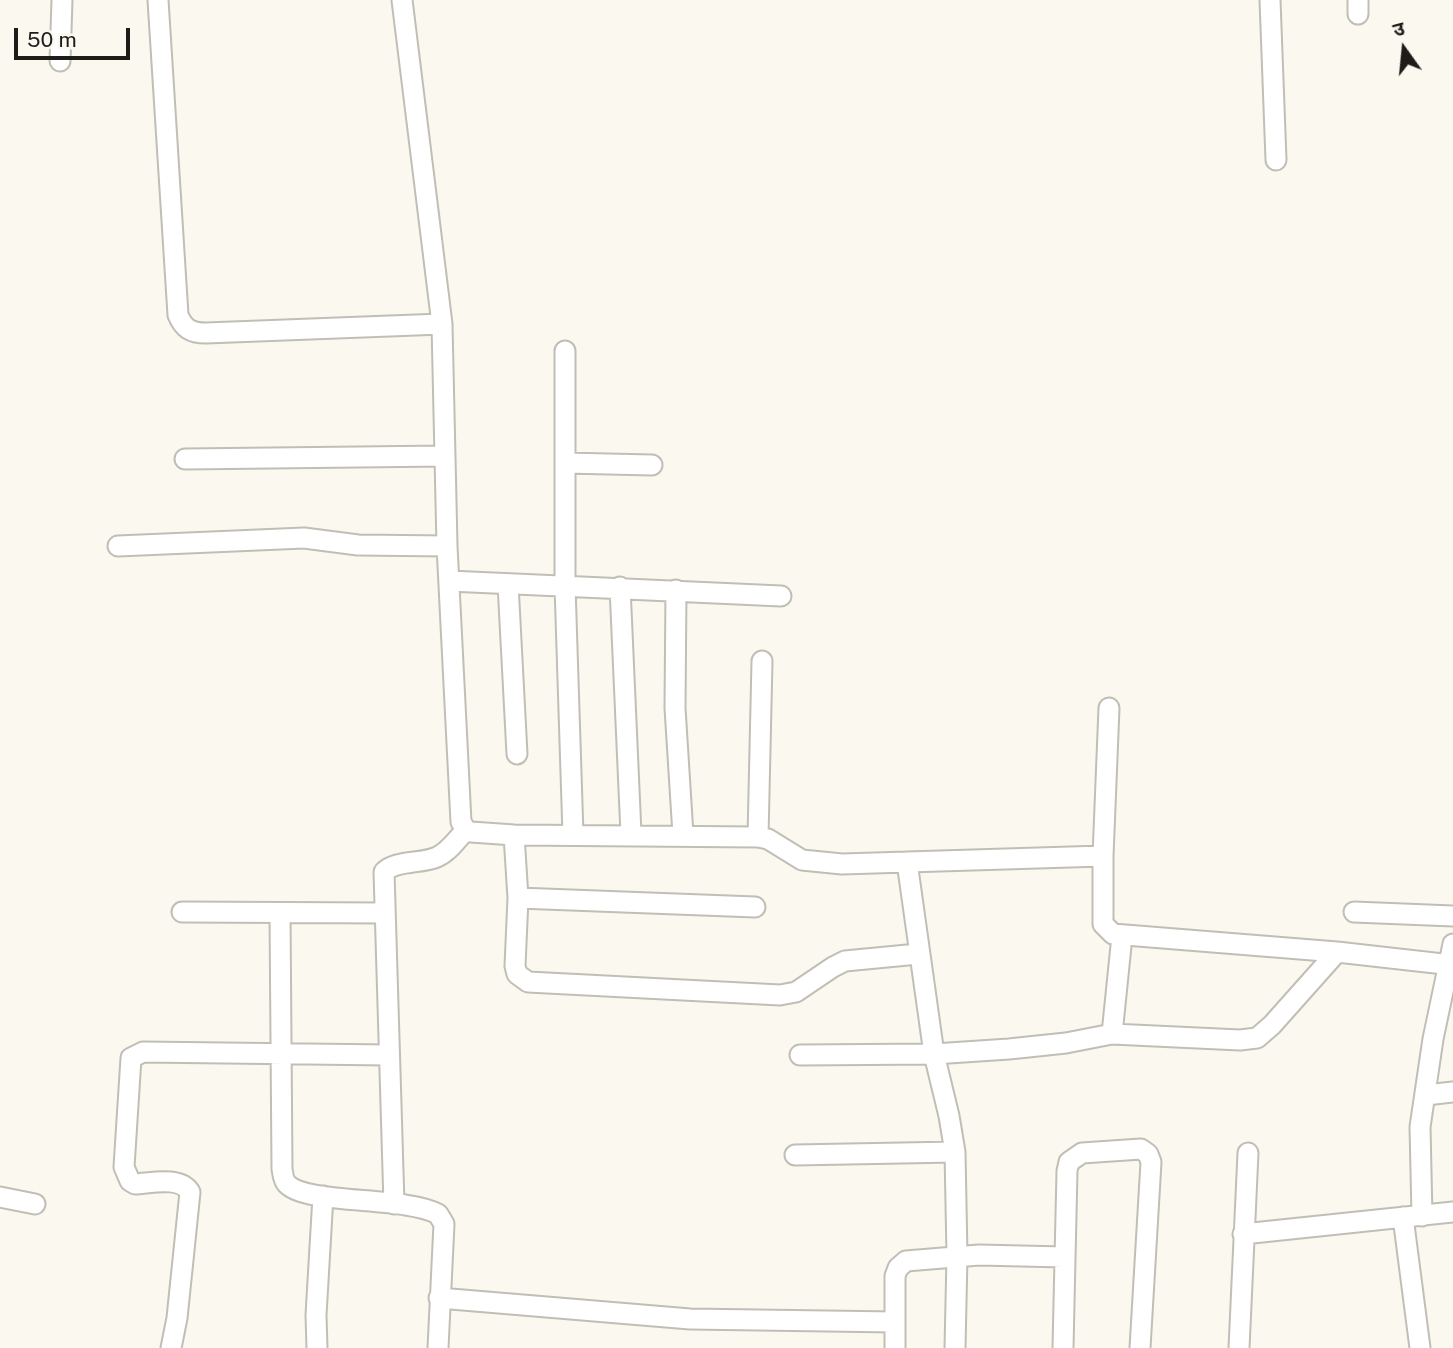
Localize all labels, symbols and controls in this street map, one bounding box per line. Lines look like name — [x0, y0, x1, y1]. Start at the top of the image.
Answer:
scale bar — [18, 14, 133, 58]
north arrow — [1369, 14, 1439, 84]
text: उ — [1390, 17, 1407, 41]
text: 50 m — [27, 27, 77, 52]

